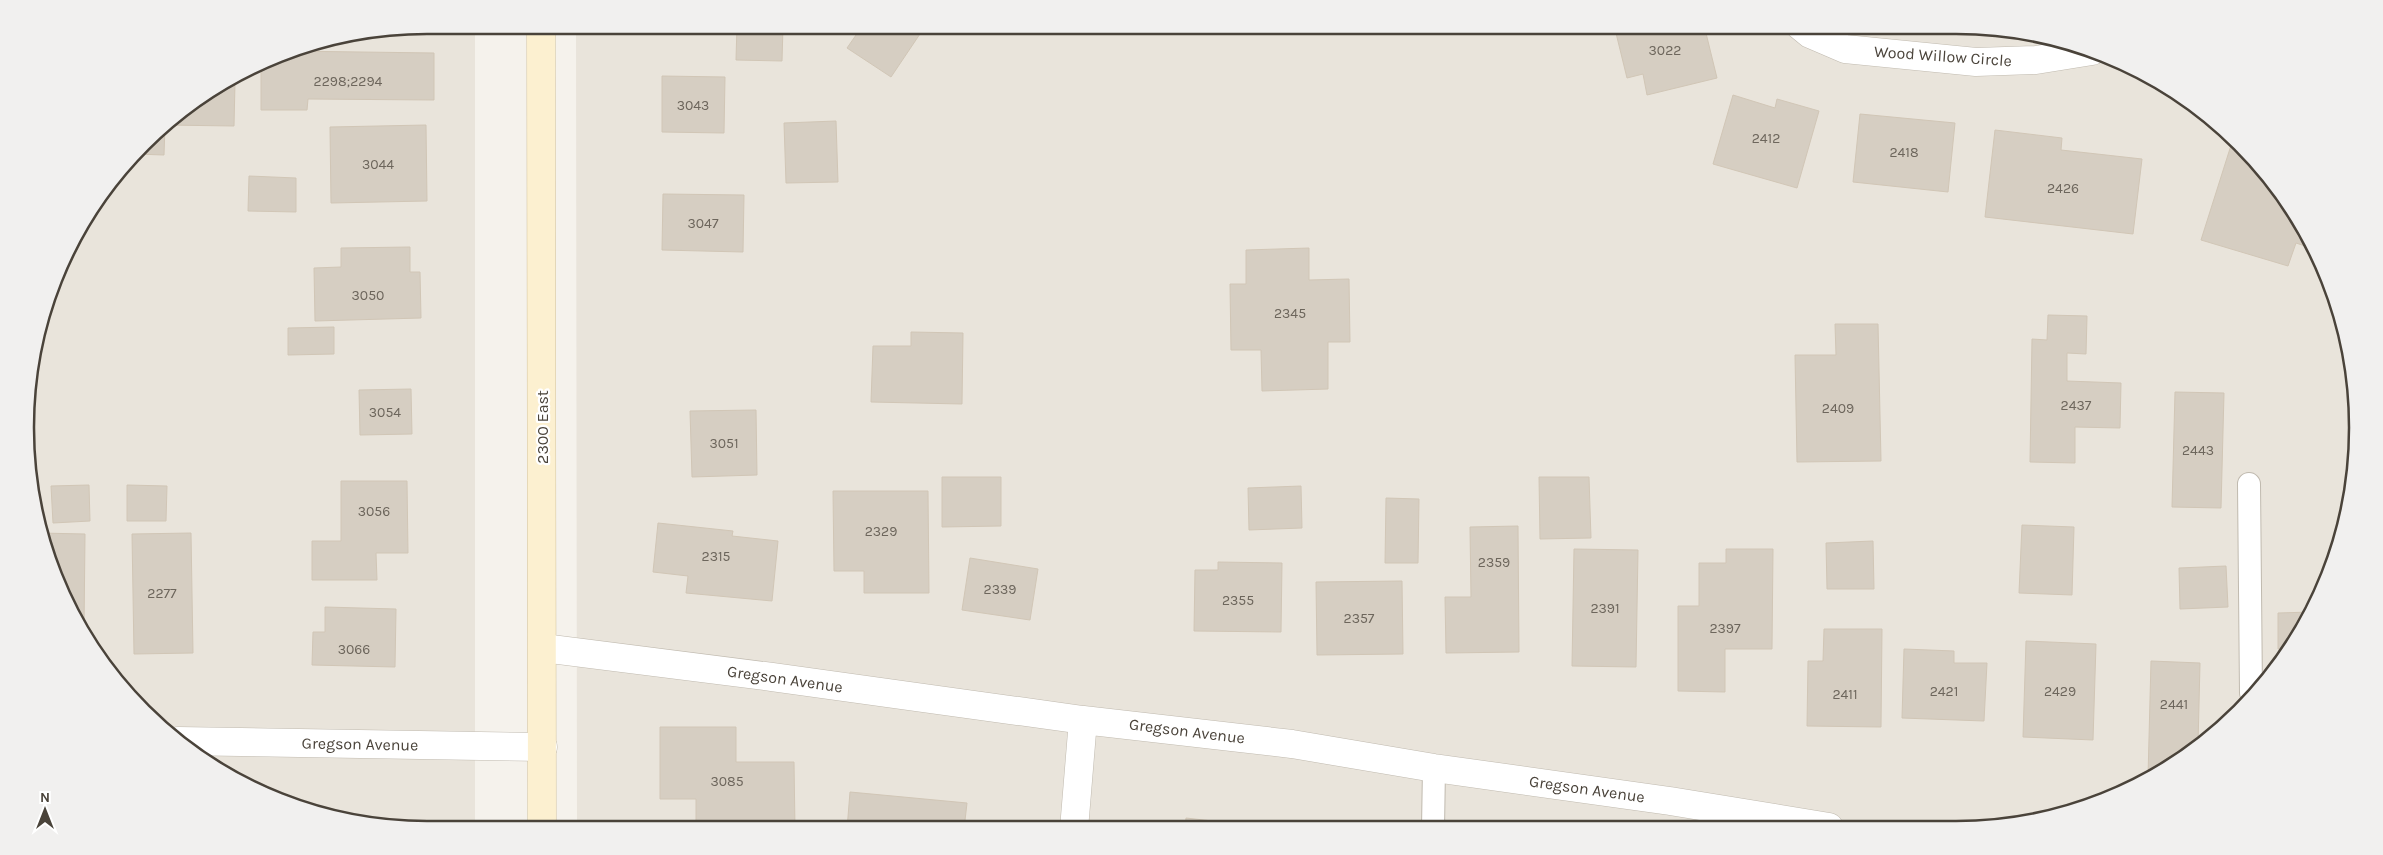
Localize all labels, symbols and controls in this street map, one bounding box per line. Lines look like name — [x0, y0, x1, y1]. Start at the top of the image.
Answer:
house number: 3022 — [1649, 42, 1681, 59]
street label: Wood Willow Circle — [1873, 42, 2013, 70]
house number: 2298;2294 — [314, 73, 383, 90]
house number: 3043 — [677, 97, 709, 114]
house number: 2412 — [1752, 130, 1780, 147]
house number: 2418 — [1889, 144, 1919, 161]
house number: 3044 — [362, 156, 394, 173]
house number: 2426 — [2047, 180, 2079, 197]
house number: 3047 — [688, 215, 719, 232]
house number: 3050 — [352, 287, 384, 304]
house number: 2345 — [1274, 305, 1306, 322]
street label: 2300 East — [533, 390, 552, 464]
house number: 2437 — [2061, 397, 2092, 414]
house number: 2409 — [1822, 400, 1854, 417]
house number: 3054 — [369, 404, 401, 421]
house number: 3051 — [709, 435, 739, 452]
house number: 2443 — [2182, 442, 2214, 459]
house number: 3056 — [358, 503, 390, 520]
house number: 2329 — [865, 523, 897, 540]
house number: 2315 — [702, 548, 731, 565]
house number: 2359 — [1478, 554, 1510, 571]
house number: 2339 — [984, 581, 1016, 598]
house number: 2277 — [147, 585, 177, 602]
house number: 2355 — [1222, 592, 1254, 609]
house number: 2391 — [1590, 600, 1620, 617]
house number: 2357 — [1344, 610, 1375, 627]
house number: 2397 — [1709, 620, 1741, 637]
house number: 3066 — [338, 641, 370, 658]
street label: Gregson Avenue — [726, 661, 844, 697]
house number: 2421 — [1930, 683, 1958, 700]
house number: 2429 — [2044, 683, 2076, 700]
house number: 2411 — [1832, 686, 1858, 703]
house number: 2441 — [2160, 696, 2188, 713]
street label: Gregson Avenue — [1128, 714, 1246, 748]
street label: Gregson Avenue — [302, 733, 418, 755]
street label: Gregson Avenue — [1528, 771, 1646, 807]
house number: 3085 — [710, 773, 744, 790]
north arrow — [20, 785, 70, 835]
text: N — [40, 789, 50, 806]

